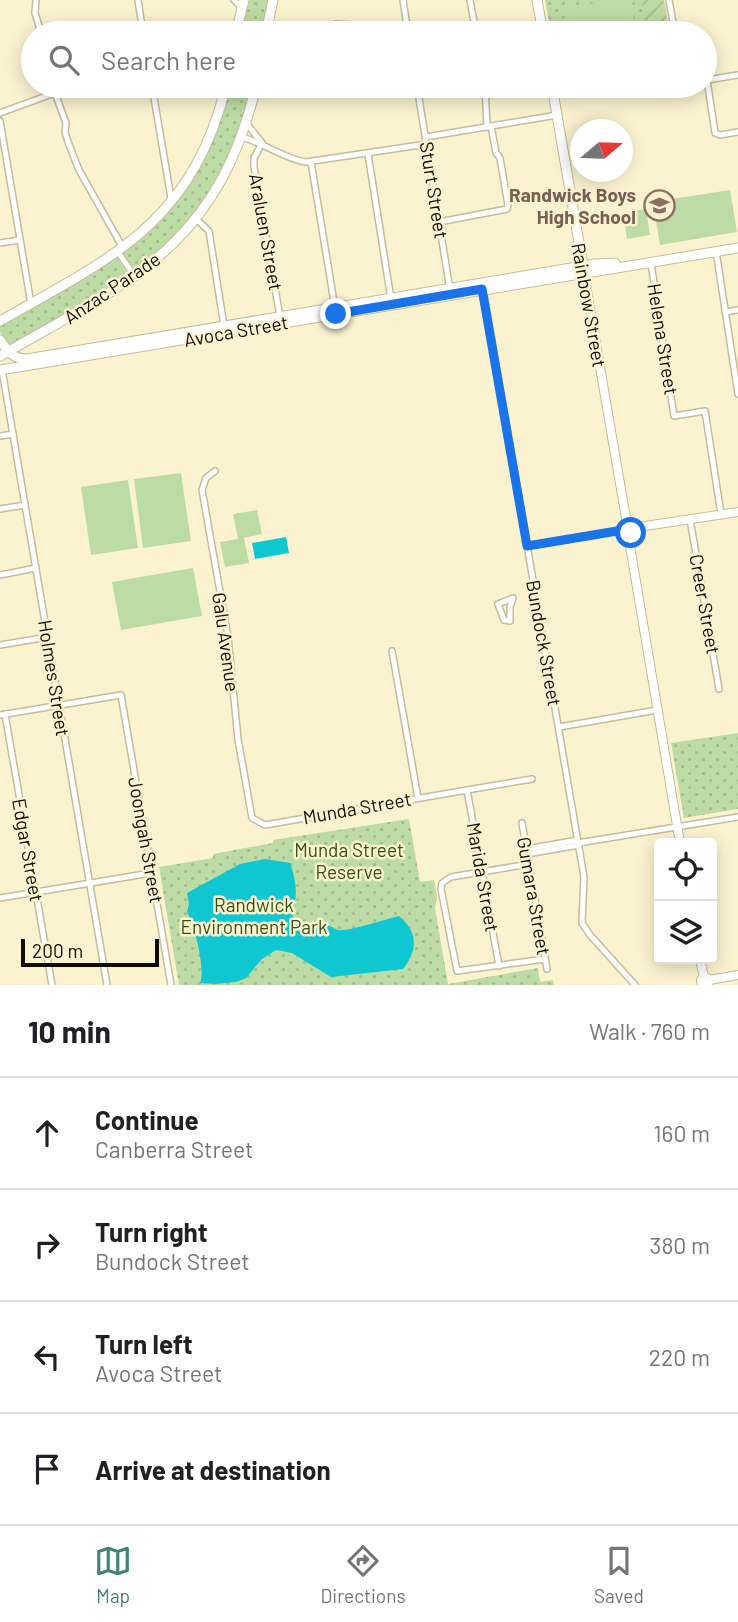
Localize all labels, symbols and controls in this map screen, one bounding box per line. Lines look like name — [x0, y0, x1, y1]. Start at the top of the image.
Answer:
search box — [21, 21, 717, 98]
icon: search — [45, 41, 83, 79]
text: Search here — [101, 44, 236, 75]
north arrow — [570, 119, 633, 182]
street label: Sturt Street — [415, 140, 454, 240]
street label: Araluen Street — [245, 171, 288, 292]
place label: Randwick Boys High School — [509, 183, 636, 228]
school or university icon: Randwick Boys High School — [642, 189, 676, 223]
street label: Rainbow Street — [567, 241, 612, 369]
street label: Anzac Parade — [59, 247, 164, 328]
street label: Helena Street — [643, 281, 684, 396]
route end — [320, 298, 351, 329]
street label: Avoca Street — [182, 310, 290, 351]
route start — [615, 517, 646, 548]
street label: Creer Street — [685, 552, 726, 656]
street label: Bundock Street — [522, 578, 567, 708]
street label: Galu Avenue — [208, 591, 245, 693]
street label: Holmes Street — [34, 618, 75, 738]
street label: Joongah Street — [124, 775, 169, 905]
street label: Munda Street — [301, 787, 413, 828]
street label: Edgar Street — [8, 797, 49, 903]
street label: Marida Street — [463, 820, 504, 933]
street label: Gumara Street — [513, 835, 556, 957]
park label: Munda Street Reserve — [294, 838, 404, 883]
map controls — [654, 838, 717, 964]
button: locate — [654, 838, 717, 901]
park label: Randwick Environment Park — [181, 893, 327, 938]
button: layers — [654, 901, 717, 964]
scale bar — [21, 936, 159, 968]
text: 200 m — [32, 939, 83, 962]
text: 10 min — [28, 1013, 111, 1049]
text: Walk · 760 m — [589, 1017, 710, 1045]
text: Continue — [95, 1104, 199, 1135]
icon: ahead — [28, 1114, 66, 1152]
text: 160 m — [653, 1119, 710, 1147]
text: Canberra Street — [95, 1135, 253, 1163]
text: Turn right — [95, 1216, 208, 1247]
icon: right — [28, 1226, 66, 1264]
text: 380 m — [650, 1231, 710, 1259]
text: Bundock Street — [95, 1247, 250, 1275]
text: Turn left — [95, 1328, 193, 1359]
icon: left — [28, 1338, 66, 1376]
text: 220 m — [649, 1343, 710, 1371]
text: Avoca Street — [95, 1359, 223, 1387]
icon: arrive — [28, 1450, 66, 1488]
text: Arrive at destination — [95, 1454, 331, 1485]
tab: Map — [94, 1542, 132, 1607]
tab: Directions — [321, 1542, 406, 1607]
tab: Saved — [594, 1542, 644, 1607]

